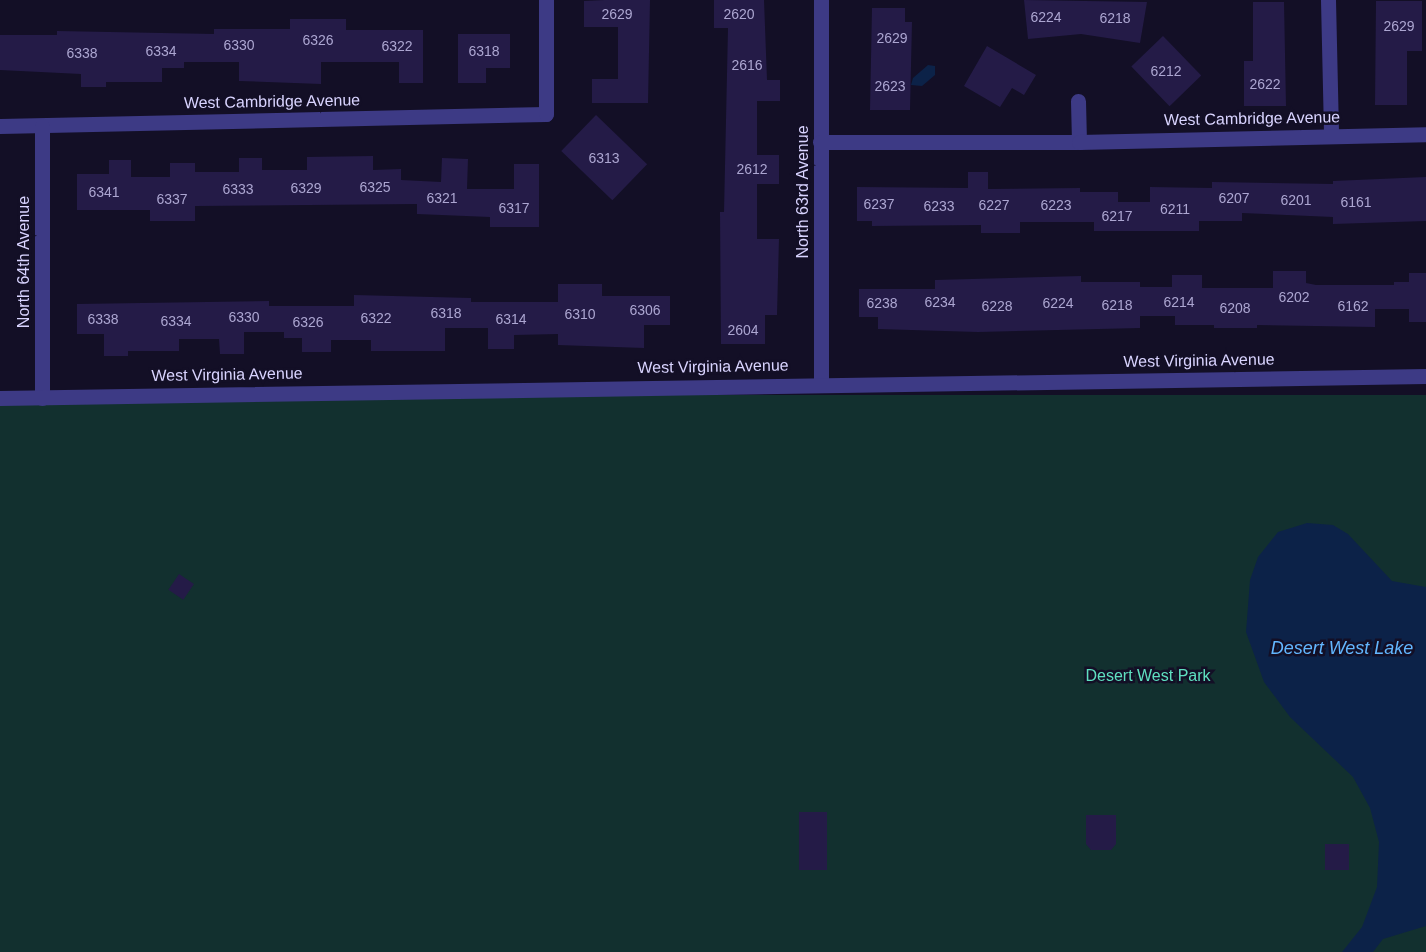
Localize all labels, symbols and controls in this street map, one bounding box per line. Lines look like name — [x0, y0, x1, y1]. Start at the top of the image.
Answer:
house number: 2629 — [601, 6, 633, 22]
house number: 2620 — [723, 6, 755, 22]
house number: 6224 — [1030, 9, 1062, 25]
house number: 6218 — [1099, 10, 1131, 26]
house number: 2629 — [1383, 18, 1415, 34]
house number: 2629 — [876, 30, 908, 46]
house number: 6326 — [302, 32, 334, 48]
house number: 6330 — [223, 37, 255, 53]
house number: 6322 — [381, 38, 413, 54]
house number: 6334 — [145, 43, 177, 59]
house number: 6318 — [468, 43, 500, 59]
house number: 6338 — [66, 45, 98, 61]
house number: 2616 — [731, 57, 763, 73]
house number: 6212 — [1150, 63, 1182, 79]
house number: 2622 — [1249, 76, 1281, 92]
house number: 2623 — [874, 78, 906, 94]
street label: West Cambridge Avenue — [183, 91, 361, 113]
street label: West Cambridge Avenue — [1163, 108, 1341, 130]
street label: North 63rd Avenue — [793, 125, 813, 259]
house number: 6313 — [588, 150, 620, 166]
house number: 2612 — [736, 161, 768, 177]
house number: 6325 — [359, 179, 391, 195]
house number: 6329 — [290, 180, 322, 196]
house number: 6333 — [222, 181, 254, 197]
house number: 6341 — [88, 184, 120, 200]
house number: 6321 — [426, 190, 458, 206]
house number: 6207 — [1218, 190, 1250, 206]
house number: 6337 — [156, 191, 188, 207]
house number: 6201 — [1280, 192, 1312, 208]
house number: 6161 — [1340, 194, 1372, 210]
street label: North 64th Avenue — [14, 195, 34, 329]
house number: 6237 — [863, 196, 895, 212]
house number: 6227 — [978, 197, 1010, 213]
house number: 6223 — [1040, 197, 1072, 213]
house number: 6233 — [923, 198, 955, 214]
house number: 6317 — [498, 200, 530, 216]
house number: 6211 — [1160, 201, 1190, 217]
house number: 6217 — [1101, 208, 1133, 224]
house number: 6202 — [1278, 289, 1310, 305]
house number: 6234 — [924, 294, 956, 310]
house number: 6214 — [1163, 294, 1195, 310]
house number: 6238 — [866, 295, 898, 311]
house number: 6224 — [1042, 295, 1074, 311]
house number: 6218 — [1101, 297, 1133, 313]
house number: 6228 — [981, 298, 1013, 314]
house number: 6162 — [1337, 298, 1369, 314]
house number: 6208 — [1219, 300, 1251, 316]
house number: 6306 — [629, 302, 661, 318]
house number: 6318 — [430, 305, 462, 321]
house number: 6310 — [564, 306, 596, 322]
house number: 6330 — [228, 309, 260, 325]
house number: 6322 — [360, 310, 392, 326]
house number: 6338 — [87, 311, 119, 327]
house number: 6314 — [495, 311, 527, 327]
house number: 6334 — [160, 313, 192, 329]
house number: 6326 — [292, 314, 324, 330]
house number: 2604 — [727, 322, 759, 338]
street label: West Virginia Avenue — [1123, 350, 1275, 372]
street label: West Virginia Avenue — [637, 356, 789, 378]
street label: West Virginia Avenue — [151, 364, 303, 386]
water label: Desert West Lake — [1271, 637, 1413, 659]
park label: Desert West Park — [1085, 666, 1211, 686]

